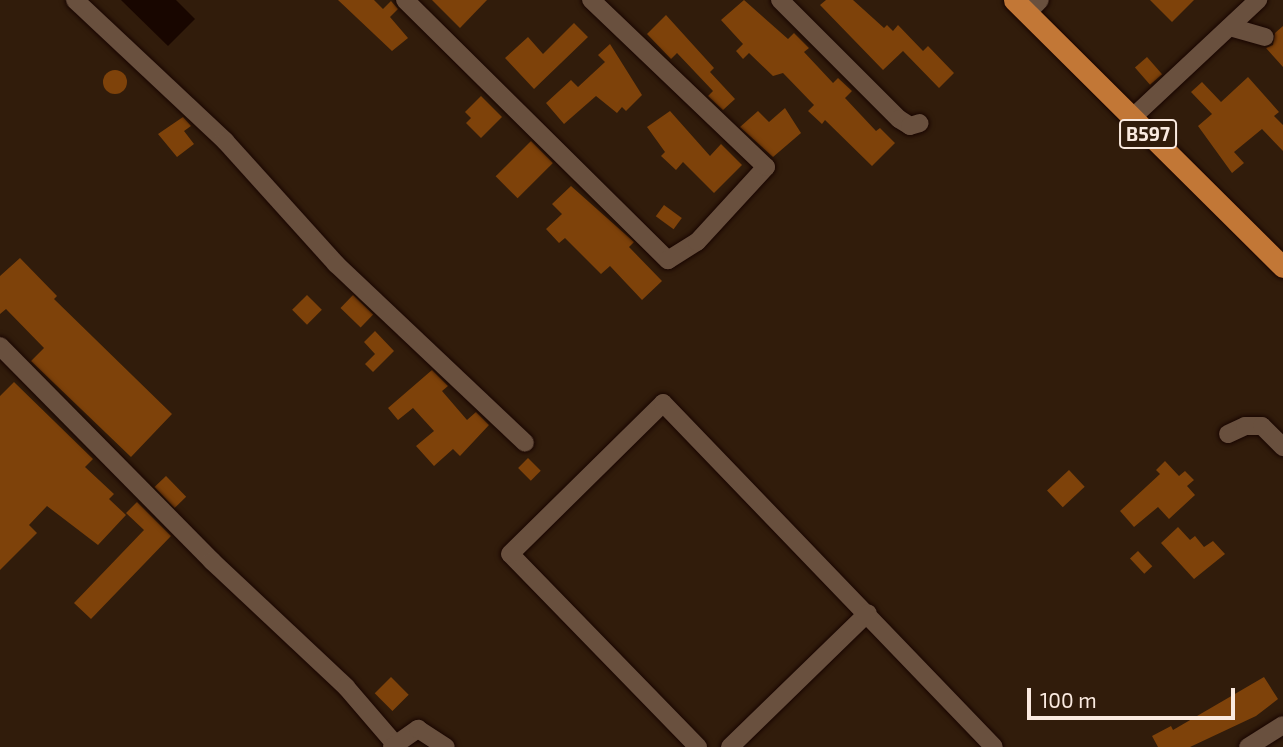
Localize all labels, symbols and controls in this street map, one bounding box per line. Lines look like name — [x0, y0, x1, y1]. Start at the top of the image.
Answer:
road number: B597 — [1118, 118, 1178, 150]
scale bar — [1031, 674, 1239, 718]
text: 100 m — [1040, 687, 1097, 712]

